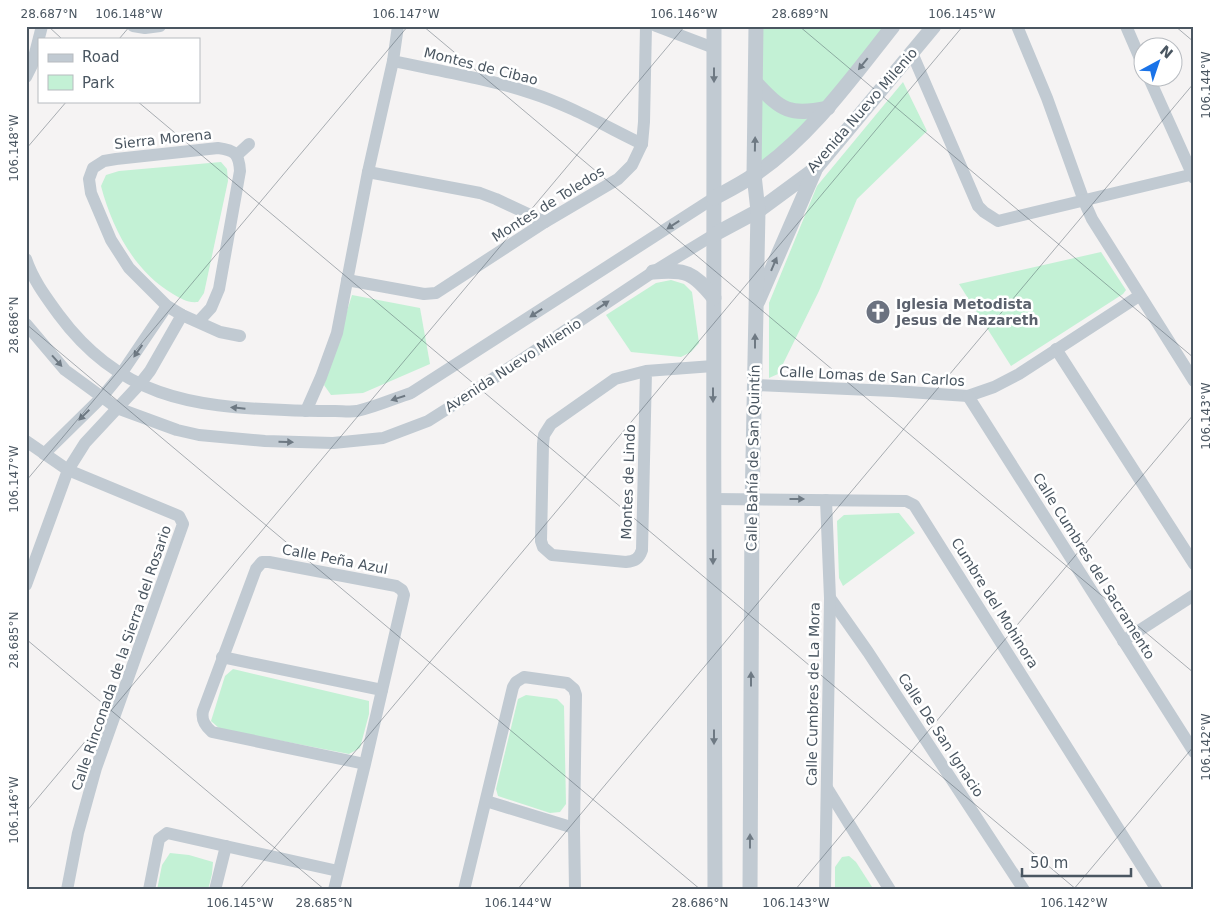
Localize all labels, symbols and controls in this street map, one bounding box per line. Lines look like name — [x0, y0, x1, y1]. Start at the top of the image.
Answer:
text: 28.687°N — [21, 7, 77, 21]
text: 106.148°W — [95, 7, 163, 21]
text: 106.147°W — [372, 7, 440, 21]
text: 106.146°W — [650, 7, 718, 21]
text: 28.689°N — [772, 7, 828, 21]
text: 106.145°W — [928, 7, 996, 21]
legend — [38, 38, 200, 102]
north arrow — [1132, 38, 1182, 88]
text: N — [1157, 42, 1176, 62]
street label: Montes de Cibao — [422, 44, 540, 88]
street label: Avenida Nuevo Milenio — [804, 45, 920, 175]
text: Road — [82, 48, 120, 66]
text: 106.144°W — [1199, 51, 1213, 119]
one-way arrow — [857, 58, 868, 71]
one-way arrow — [710, 67, 718, 83]
text: Park — [82, 74, 115, 92]
text: 106.148°W — [7, 114, 21, 182]
street label: Sierra Morena — [114, 126, 212, 152]
one-way arrow — [751, 136, 759, 152]
street label: Montes de Toledos — [489, 163, 607, 245]
one-way arrow — [666, 220, 679, 229]
one-way arrow — [771, 257, 779, 271]
place label: Iglesia Metodista Jesus de Nazareth — [895, 296, 1038, 328]
text: 28.686°N — [7, 297, 21, 353]
church icon: Iglesia Metodista Jesus de Nazareth — [865, 299, 891, 325]
one-way arrow — [597, 301, 610, 310]
one-way arrow — [529, 308, 543, 318]
street label: Avenida Nuevo Milenio — [442, 315, 584, 415]
one-way arrow — [751, 333, 759, 349]
one-way arrow — [133, 344, 143, 358]
one-way arrow — [52, 355, 63, 368]
street label: Calle Lomas de San Carlos — [779, 363, 965, 389]
street label: Calle Bahía de San Quintín — [743, 364, 763, 552]
text: 106.143°W — [1199, 382, 1213, 450]
one-way arrow — [709, 387, 717, 403]
one-way arrow — [390, 394, 405, 402]
one-way arrow — [229, 404, 245, 412]
one-way arrow — [78, 409, 90, 421]
street label: Montes de Lindo — [618, 424, 638, 540]
one-way arrow — [279, 438, 295, 446]
text: 106.147°W — [7, 445, 21, 513]
street label: Calle Cumbres del Sacramento — [1030, 470, 1158, 662]
one-way arrow — [790, 495, 806, 503]
street label: Calle Rinconada de la Sierra del Rosario — [68, 523, 174, 793]
street label: Cumbre del Mohinora — [948, 535, 1042, 671]
street label: Calle Peña Azul — [281, 541, 389, 577]
one-way arrow — [709, 550, 717, 566]
street label: Calle Cumbres de La Mora — [803, 602, 823, 786]
text: 28.685°N — [7, 612, 21, 668]
one-way arrow — [747, 670, 755, 686]
street label: Calle De San Ignacio — [895, 670, 987, 800]
text: 106.142°W — [1199, 713, 1213, 781]
one-way arrow — [710, 730, 718, 746]
text: 106.146°W — [7, 776, 21, 844]
one-way arrow — [746, 833, 754, 849]
scale bar — [1022, 846, 1131, 878]
text: 50 m — [1030, 854, 1068, 872]
text: 106.145°W — [206, 896, 274, 910]
text: 28.685°N — [296, 896, 352, 910]
text: 106.144°W — [484, 896, 552, 910]
text: 28.686°N — [672, 896, 728, 910]
text: 106.143°W — [762, 896, 830, 910]
text: 106.142°W — [1040, 896, 1108, 910]

